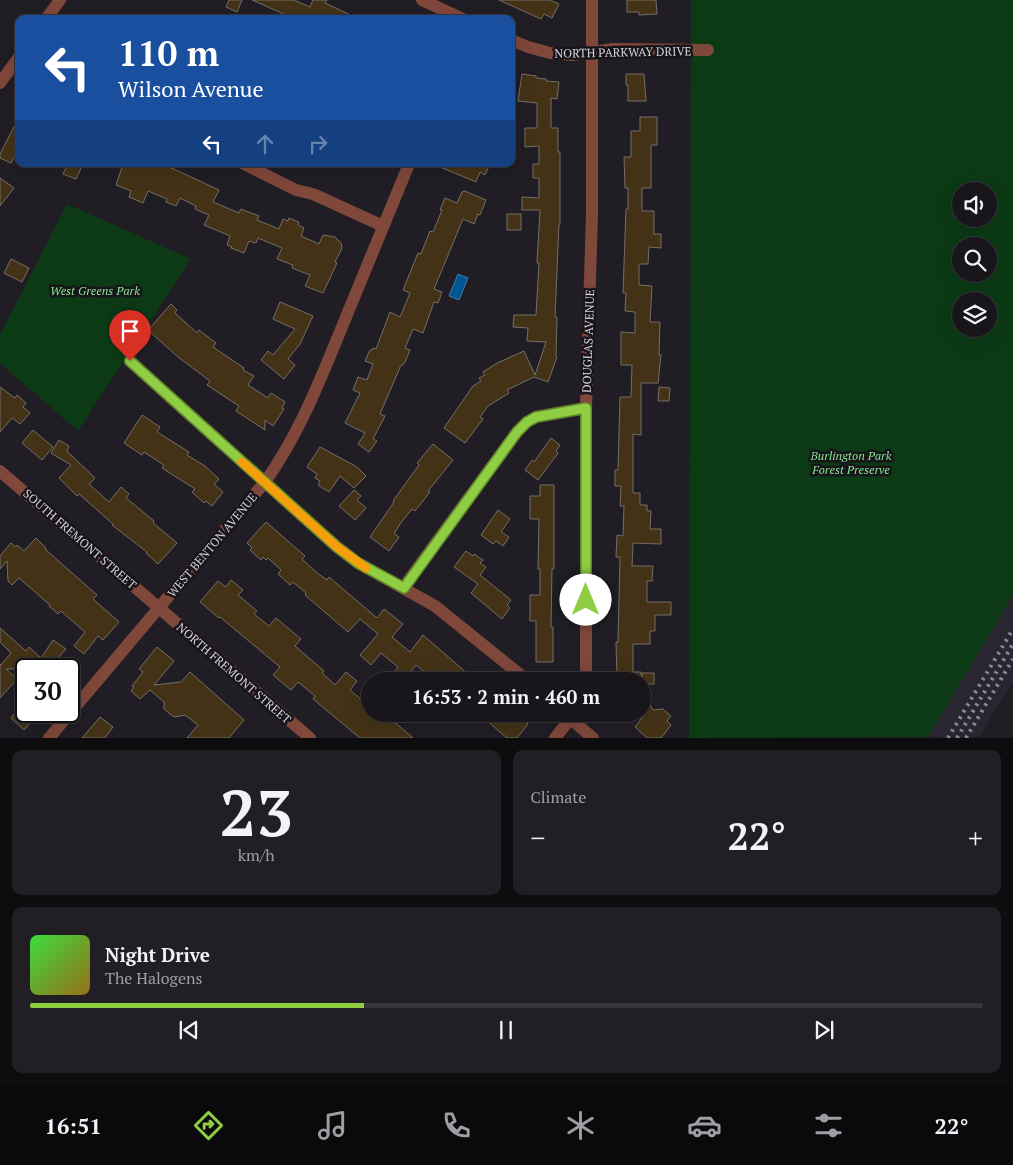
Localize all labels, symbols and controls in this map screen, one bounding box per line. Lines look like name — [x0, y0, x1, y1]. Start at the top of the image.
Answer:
text: 110 m — [118, 30, 219, 76]
icon: left — [35, 35, 100, 100]
street label: NORTH PARKWAY DRIVE — [554, 43, 692, 61]
text: Wilson Avenue — [118, 74, 264, 103]
icon: left — [198, 130, 226, 158]
icon: ahead — [251, 130, 279, 158]
icon: right — [304, 130, 332, 158]
map controls — [952, 182, 997, 337]
button: sound — [952, 182, 997, 227]
button: search — [952, 237, 997, 282]
park label: West Greens Park — [50, 283, 140, 298]
street label: DOUGLAS AVENUE — [579, 289, 597, 393]
button: layers — [952, 292, 997, 337]
pin — [109, 310, 151, 361]
icon: arrive — [116, 317, 144, 345]
park label: Burlington Park Forest Preserve — [810, 448, 892, 477]
street label: SOUTH FREMONT STREET — [20, 486, 140, 593]
street label: WEST BENTON AVENUE — [164, 490, 260, 600]
position arrow — [559, 573, 611, 625]
street label: NORTH FREMONT STREET — [174, 619, 295, 727]
speed limit sign: 30 — [15, 658, 80, 723]
text: 16:53 · 2 min · 460 m — [412, 684, 600, 709]
text: 23 — [220, 768, 293, 855]
text: Climate — [531, 786, 586, 808]
text: 22° — [727, 811, 786, 861]
text: − — [531, 819, 545, 856]
text: + — [968, 819, 983, 856]
text: km/h — [238, 844, 275, 866]
text: Night Drive — [105, 942, 210, 967]
text: The Halogens — [105, 967, 203, 989]
icon: previous — [175, 1016, 203, 1044]
icon: pause — [492, 1016, 520, 1044]
icon: next — [810, 1016, 838, 1044]
icon: directions — [191, 1108, 226, 1143]
icon: music — [315, 1108, 350, 1143]
icon: phone — [439, 1108, 474, 1143]
icon: climate — [563, 1108, 598, 1143]
icon: car — [687, 1108, 722, 1143]
icon: filters — [811, 1108, 846, 1143]
text: 16:51 — [44, 1111, 102, 1140]
text: 22° — [935, 1111, 969, 1140]

